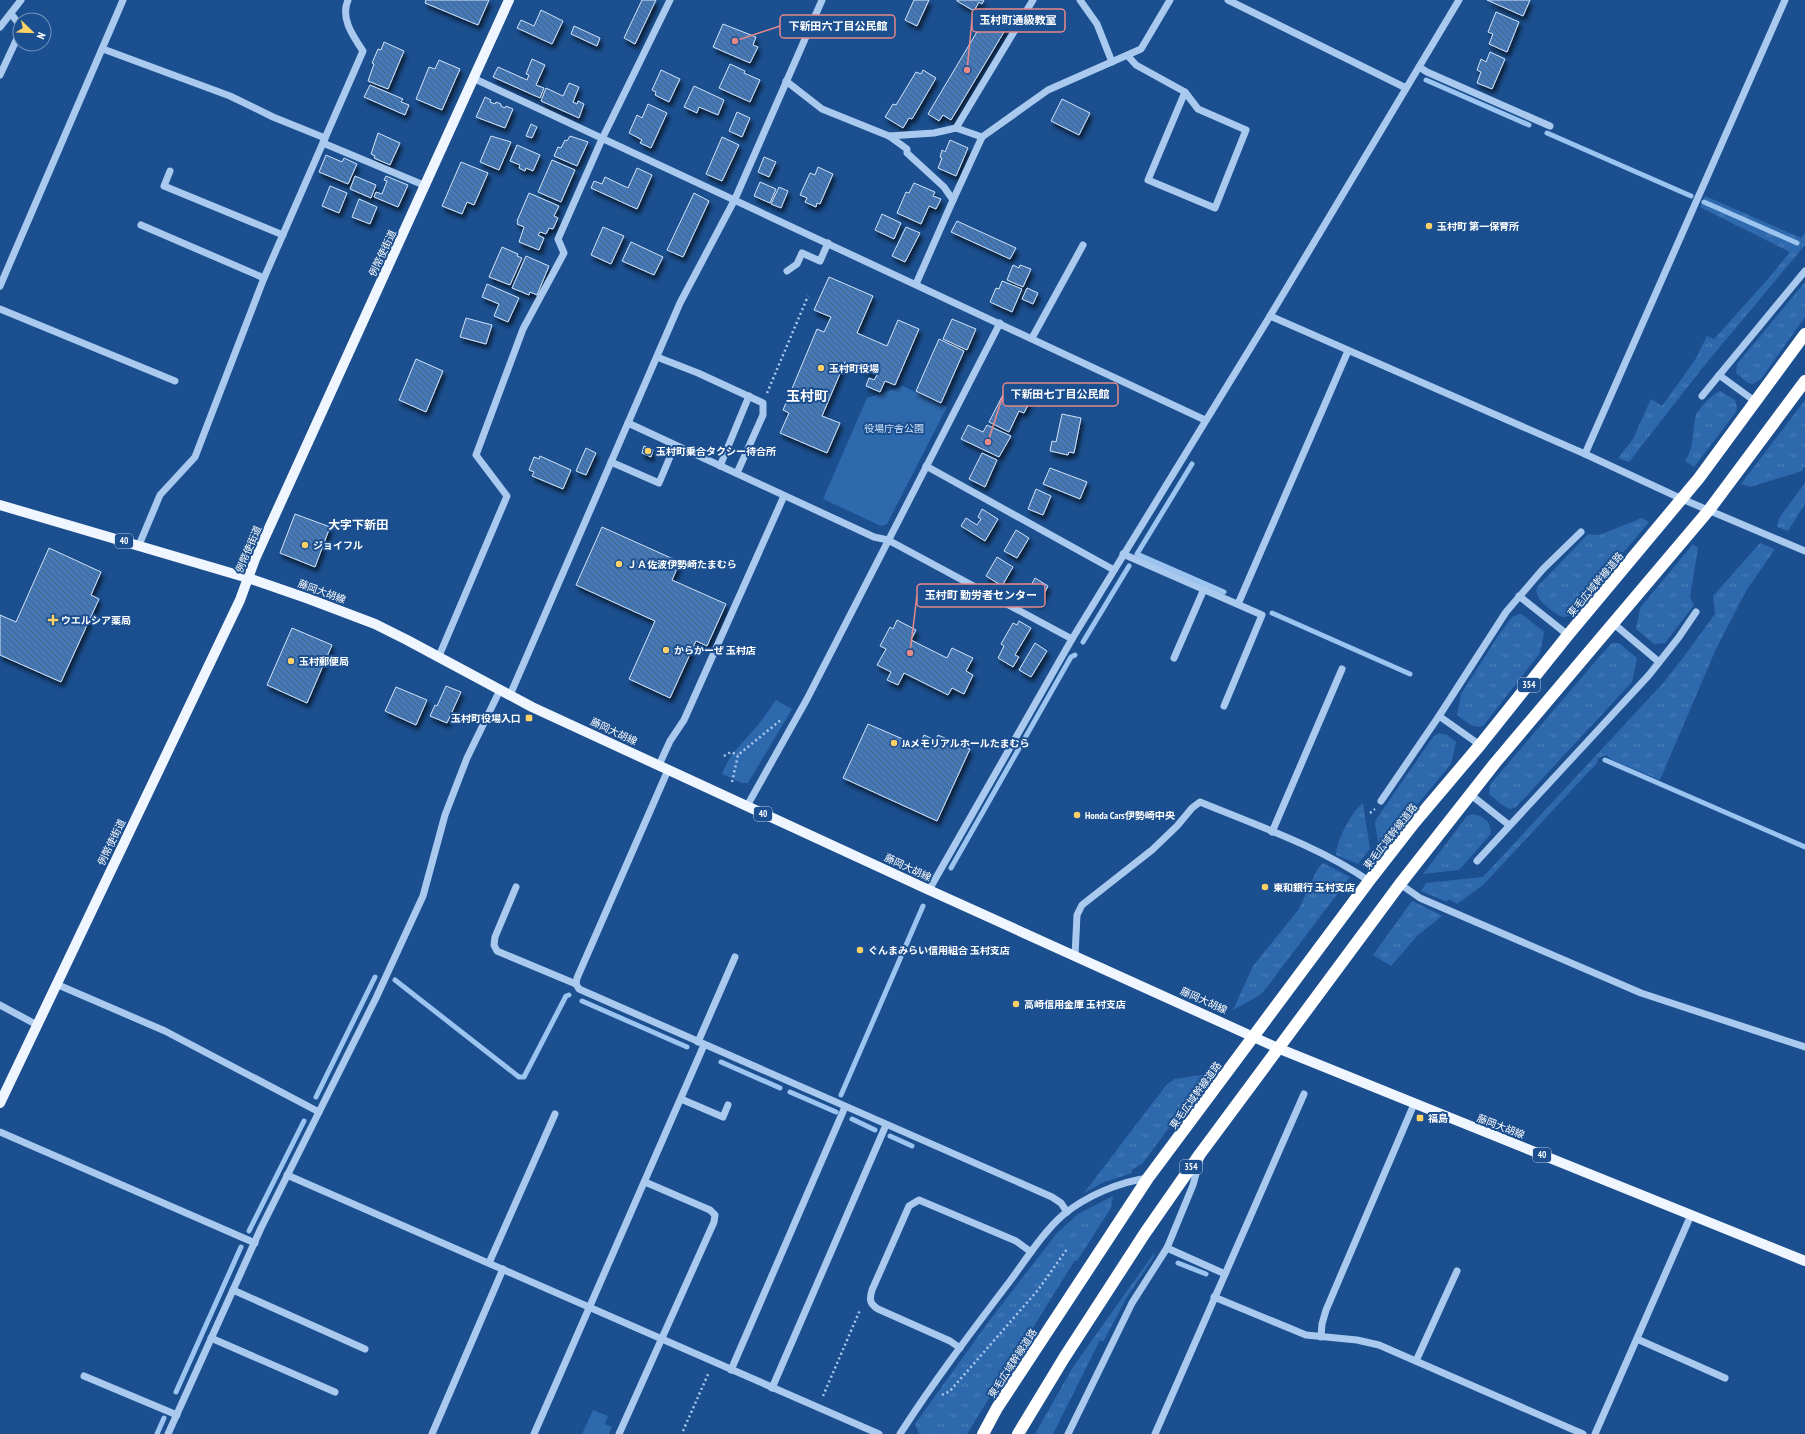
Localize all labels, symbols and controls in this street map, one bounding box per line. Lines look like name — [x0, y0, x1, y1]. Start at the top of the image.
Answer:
callout: 玉村町通級教室 — [972, 9, 1065, 32]
north arrow — [12, 12, 52, 52]
text: 玉村町通級教室 — [980, 13, 1057, 27]
callout: 下新田六丁目公民館 — [780, 15, 895, 38]
text: 下新田六丁目公民館 — [789, 19, 888, 33]
text: N — [34, 30, 49, 41]
place label: 玉村町 第一保育所 — [1437, 220, 1519, 233]
marker: 玉村町 第一保育所 — [1424, 221, 1434, 231]
street label: 例幣使街道 — [366, 228, 399, 280]
place label: 玉村町役場 — [829, 362, 879, 375]
marker: 玉村町役場 — [816, 363, 826, 373]
callout: 下新田七丁目公民館 — [1003, 383, 1118, 406]
district label: 玉村町 — [786, 387, 828, 405]
text: 下新田七丁目公民館 — [1011, 387, 1110, 401]
park label: 役場庁舎公園 — [864, 422, 924, 435]
place label: 玉村町乗合タクシー待合所 — [656, 445, 776, 458]
marker: 玉村町乗合タクシー待合所 — [643, 446, 653, 456]
district label: 大字下新田 — [328, 517, 388, 532]
street label: 例幣使街道 — [232, 524, 264, 576]
road number: 40 — [115, 534, 133, 548]
place label: ジョイフル — [313, 539, 363, 552]
marker: ジョイフル — [300, 540, 310, 550]
street label: 東毛広域幹線道路 — [1565, 550, 1626, 619]
place label: ＪＡ佐波伊勢崎たまむら — [627, 558, 737, 571]
marker: ＪＡ佐波伊勢崎たまむら — [614, 559, 624, 569]
street label: 藤岡大胡線 — [296, 577, 348, 606]
callout: 玉村町 勤労者センター — [917, 584, 1045, 607]
text: 玉村町 勤労者センター — [925, 588, 1037, 602]
place label: ウエルシア薬局 — [61, 614, 131, 627]
marker: ウエルシア薬局 — [48, 615, 58, 625]
place label: からかーぜ 玉村店 — [674, 644, 756, 657]
marker: からかーぜ 玉村店 — [661, 645, 671, 655]
place label: 玉村郵便局 — [299, 655, 349, 668]
marker: 玉村郵便局 — [286, 656, 296, 666]
road number: 354 — [1518, 678, 1540, 692]
place label: 玉村町役場入口 — [451, 712, 521, 725]
marker: 玉村町役場入口 — [524, 713, 534, 723]
street label: 藤岡大胡線 — [588, 715, 639, 748]
place label: JAメモリアルホールたまむら — [901, 737, 1030, 750]
marker: JAメモリアルホールたまむら — [889, 738, 899, 748]
street label: 東毛広域幹線道路 — [1361, 801, 1420, 872]
road number: 40 — [754, 807, 772, 821]
place label: Honda Cars伊勢崎中央 — [1085, 809, 1176, 822]
marker: Honda Cars伊勢崎中央 — [1072, 810, 1082, 820]
street label: 例幣使街道 — [94, 817, 128, 868]
street label: 藤岡大胡線 — [882, 851, 933, 884]
place label: 東和銀行 玉村支店 — [1273, 881, 1355, 894]
marker: 東和銀行 玉村支店 — [1260, 882, 1270, 892]
place label: ぐんまみらい信用組合 玉村支店 — [868, 944, 1010, 957]
marker: ぐんまみらい信用組合 玉村支店 — [855, 945, 865, 955]
street label: 藤岡大胡線 — [1178, 984, 1229, 1017]
place label: 高崎信用金庫 玉村支店 — [1024, 998, 1126, 1011]
marker: 高崎信用金庫 玉村支店 — [1011, 999, 1021, 1009]
street label: 東毛広域幹線道路 — [1167, 1059, 1224, 1131]
street label: 藤岡大胡線 — [1475, 1111, 1526, 1141]
place label: 福島 — [1428, 1112, 1448, 1125]
marker: 福島 — [1415, 1113, 1425, 1123]
road number: 40 — [1533, 1148, 1551, 1162]
road number: 354 — [1180, 1160, 1202, 1174]
street label: 東毛広域幹線道路 — [985, 1326, 1040, 1400]

